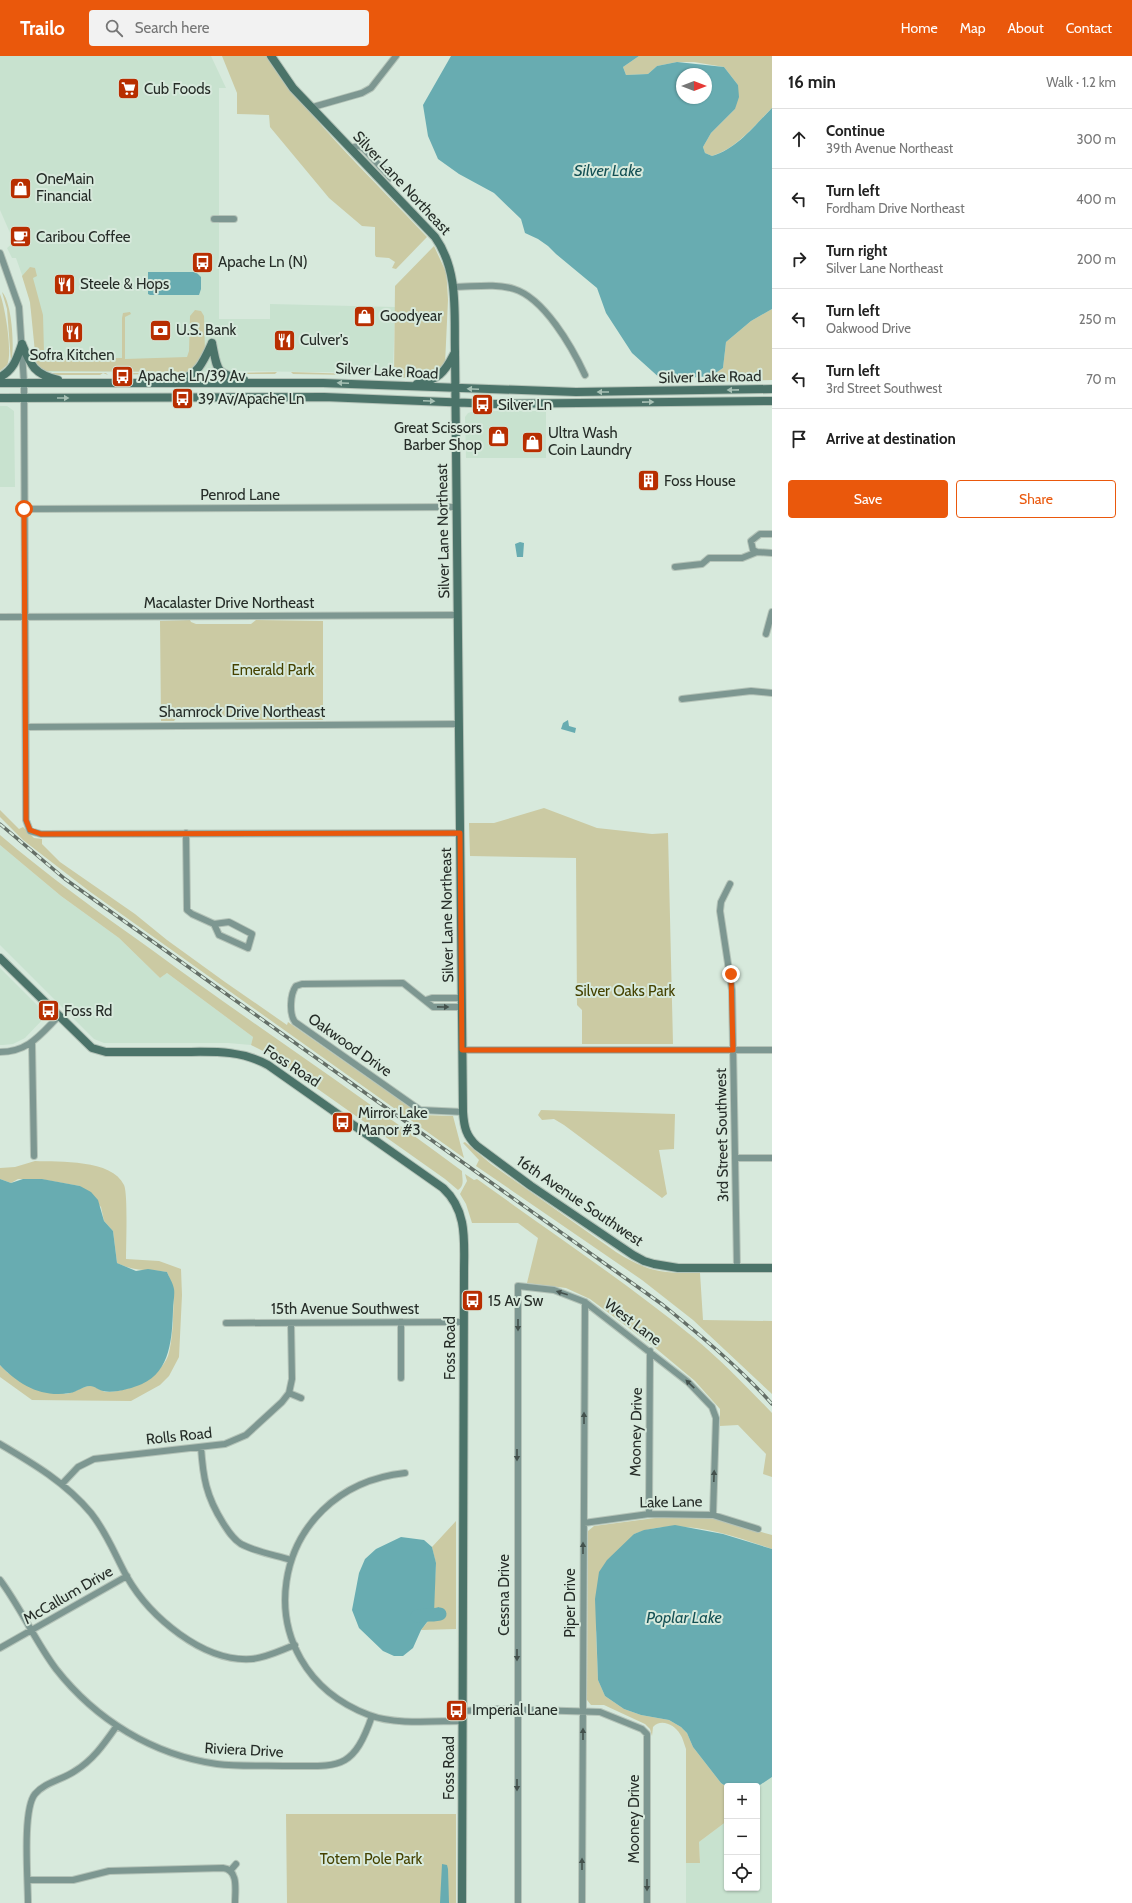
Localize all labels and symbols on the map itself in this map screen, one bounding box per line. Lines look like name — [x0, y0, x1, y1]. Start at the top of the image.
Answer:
north arrow — [676, 68, 712, 104]
supermarket icon: Cub Foods — [115, 76, 141, 102]
place label: Cub Foods — [144, 80, 211, 98]
street label: Silver Lane Northeast — [349, 127, 455, 239]
water label: Silver Lake — [574, 161, 642, 180]
place label: OneMain Financial — [36, 170, 94, 205]
shop icon: OneMain Financial — [7, 175, 33, 201]
cafe icon: Caribou Coffee — [7, 224, 33, 250]
place label: Caribou Coffee — [36, 228, 131, 246]
bus stop icon: Apache Ln (N) — [189, 249, 215, 275]
place label: Apache Ln (N) — [218, 253, 308, 271]
restaurant icon: Steele & Hops — [51, 271, 77, 297]
place label: Steele & Hops — [80, 275, 169, 293]
shop icon: Goodyear — [352, 303, 378, 329]
place label: Goodyear — [380, 307, 442, 325]
bank icon: U.S. Bank — [148, 317, 174, 343]
restaurant icon: Sofra Kitchen — [59, 319, 85, 345]
place label: U.S. Bank — [176, 321, 237, 339]
restaurant icon: Culver's — [271, 327, 297, 353]
place label: Culver's — [300, 331, 349, 349]
place label: Sofra Kitchen — [29, 346, 115, 364]
street label: Silver Lake Road — [335, 359, 439, 383]
bus stop icon: Apache Ln/39 Av — [109, 363, 135, 389]
place label: Apache Ln/39 Av — [138, 367, 246, 385]
street label: Silver Lake Road — [658, 367, 762, 387]
one-way arrow — [337, 380, 349, 387]
bus stop icon: 39 Av/Apache Ln — [170, 386, 196, 412]
one-way arrow — [467, 386, 479, 393]
one-way arrow — [726, 387, 739, 393]
one-way arrow — [596, 389, 609, 395]
place label: 39 Av/Apache Ln — [198, 390, 304, 408]
bus stop icon: Silver Ln — [470, 392, 496, 418]
one-way arrow — [57, 395, 70, 401]
place label: Silver Ln — [498, 396, 552, 414]
one-way arrow — [423, 398, 436, 404]
one-way arrow — [642, 399, 655, 405]
place label: Great Scissors Barber Shop — [394, 419, 482, 454]
shop icon: Great Scissors Barber Shop — [485, 424, 511, 450]
place label: Ultra Wash Coin Laundry — [548, 424, 632, 459]
shop icon: Ultra Wash Coin Laundry — [519, 429, 545, 455]
street label: Silver Lane Northeast — [433, 463, 453, 599]
building icon: Foss House — [636, 468, 662, 494]
place label: Foss House — [664, 472, 736, 490]
street label: Penrod Lane — [200, 486, 280, 504]
route start — [15, 500, 33, 518]
street label: Macalaster Drive Northeast — [144, 594, 314, 612]
park label: Emerald Park — [231, 661, 315, 679]
street label: Shamrock Drive Northeast — [159, 703, 325, 721]
street label: Silver Lane Northeast — [437, 847, 457, 983]
route end — [722, 965, 740, 983]
park label: Silver Oaks Park — [575, 982, 675, 1000]
bus stop icon: Foss Rd — [35, 998, 61, 1024]
place label: Foss Rd — [64, 1002, 112, 1020]
one-way arrow — [437, 1004, 450, 1010]
street label: Oakwood Drive — [305, 1010, 396, 1081]
street label: Foss Road — [260, 1041, 324, 1091]
street label: 3rd Street Southwest — [712, 1068, 732, 1202]
place label: Mirror Lake Manor #3 — [358, 1104, 428, 1139]
bus stop icon: Mirror Lake Manor #3 — [330, 1109, 356, 1135]
street label: 16th Avenue Southwest — [513, 1152, 647, 1250]
bus stop icon: 15 Av Sw — [459, 1288, 485, 1314]
one-way arrow — [555, 1290, 567, 1296]
place label: 15 Av Sw — [488, 1292, 543, 1310]
street label: West Lane — [601, 1295, 665, 1349]
street label: 15th Avenue Southwest — [271, 1300, 419, 1318]
street label: Foss Road — [441, 1316, 459, 1380]
one-way arrow — [515, 1319, 521, 1332]
one-way arrow — [685, 1380, 694, 1389]
street label: Mooney Drive — [626, 1387, 646, 1477]
one-way arrow — [581, 1411, 587, 1424]
street label: Rolls Road — [145, 1424, 213, 1448]
one-way arrow — [514, 1449, 520, 1462]
one-way arrow — [711, 1470, 718, 1482]
street label: Lake Lane — [639, 1492, 703, 1512]
one-way arrow — [580, 1541, 586, 1554]
street label: Cessna Drive — [495, 1554, 513, 1636]
street label: McCallum Drive — [20, 1562, 116, 1628]
street label: Piper Drive — [561, 1568, 579, 1638]
water label: Poplar Lake — [646, 1608, 722, 1627]
one-way arrow — [514, 1649, 520, 1662]
bus stop icon: Imperial Lane — [443, 1697, 469, 1723]
place label: Imperial Lane — [472, 1701, 558, 1719]
one-way arrow — [580, 1727, 586, 1740]
street label: Foss Road — [440, 1736, 458, 1800]
street label: Riviera Drive — [204, 1739, 284, 1761]
street label: Mooney Drive — [625, 1774, 643, 1864]
one-way arrow — [514, 1779, 520, 1792]
park label: Totem Pole Park — [320, 1850, 422, 1868]
one-way arrow — [579, 1857, 585, 1870]
one-way arrow — [644, 1879, 650, 1892]

